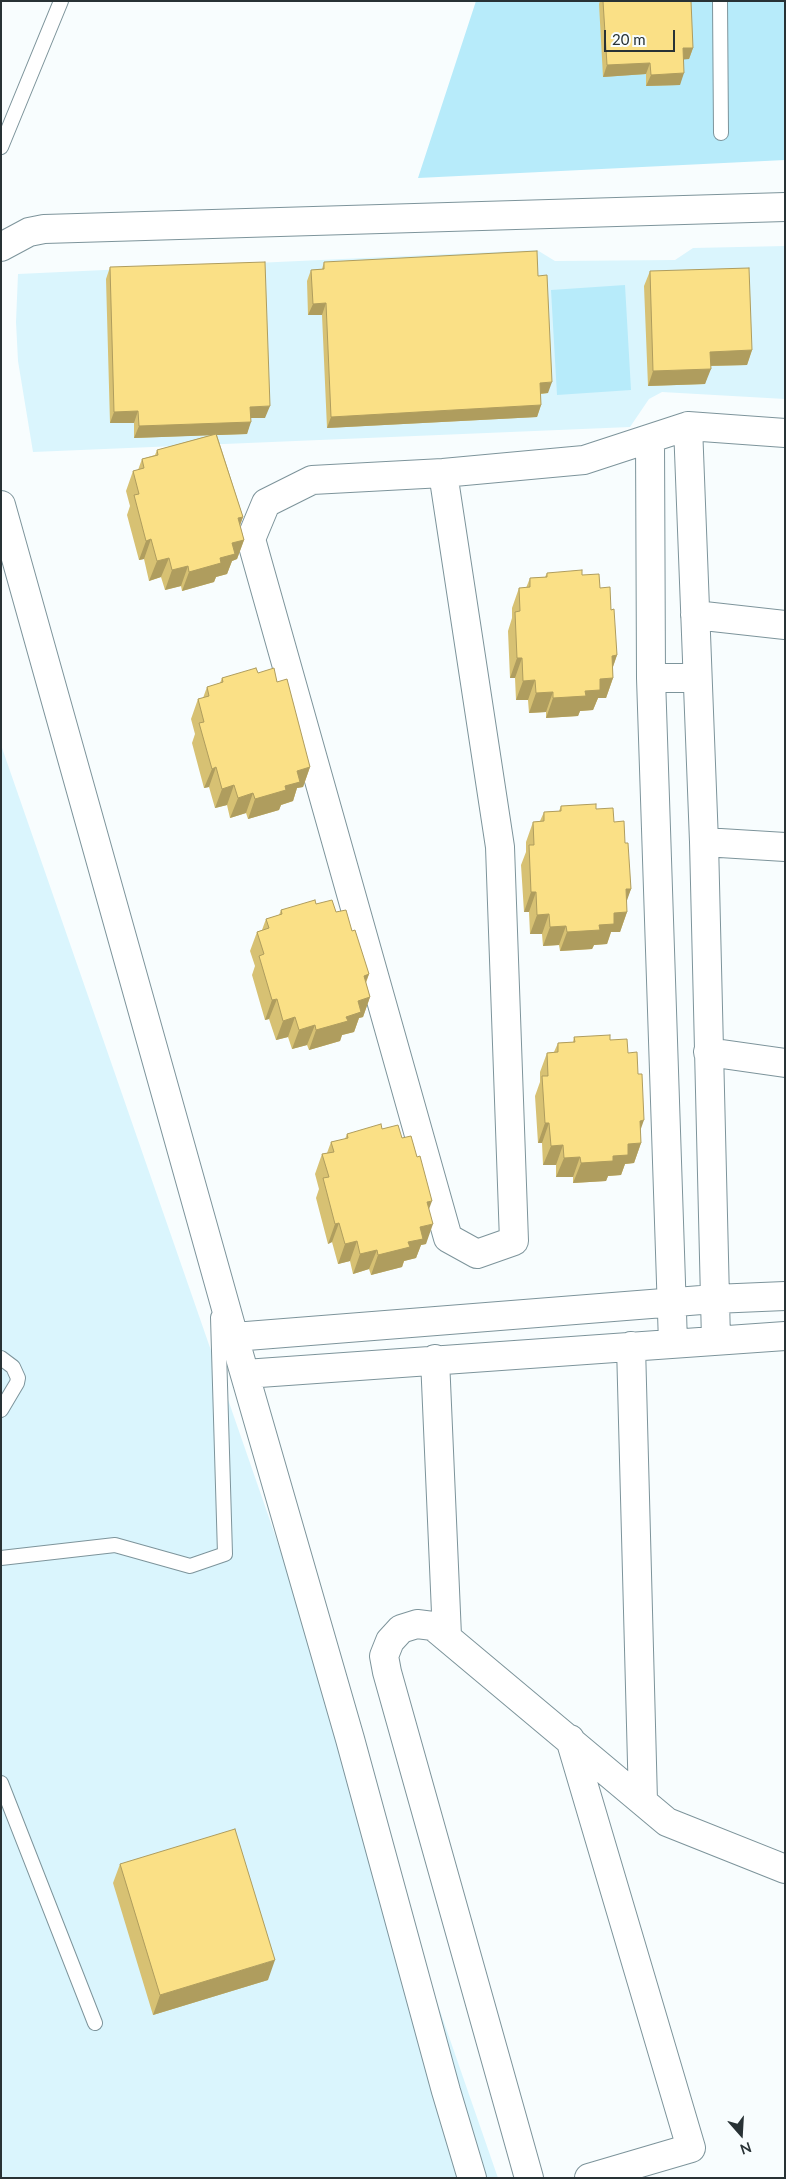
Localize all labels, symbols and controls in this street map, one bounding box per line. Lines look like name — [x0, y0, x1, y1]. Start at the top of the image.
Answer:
scale bar — [606, 20, 677, 52]
text: 20 m — [612, 30, 646, 48]
north arrow — [716, 2109, 766, 2159]
text: N — [738, 2139, 754, 2158]

